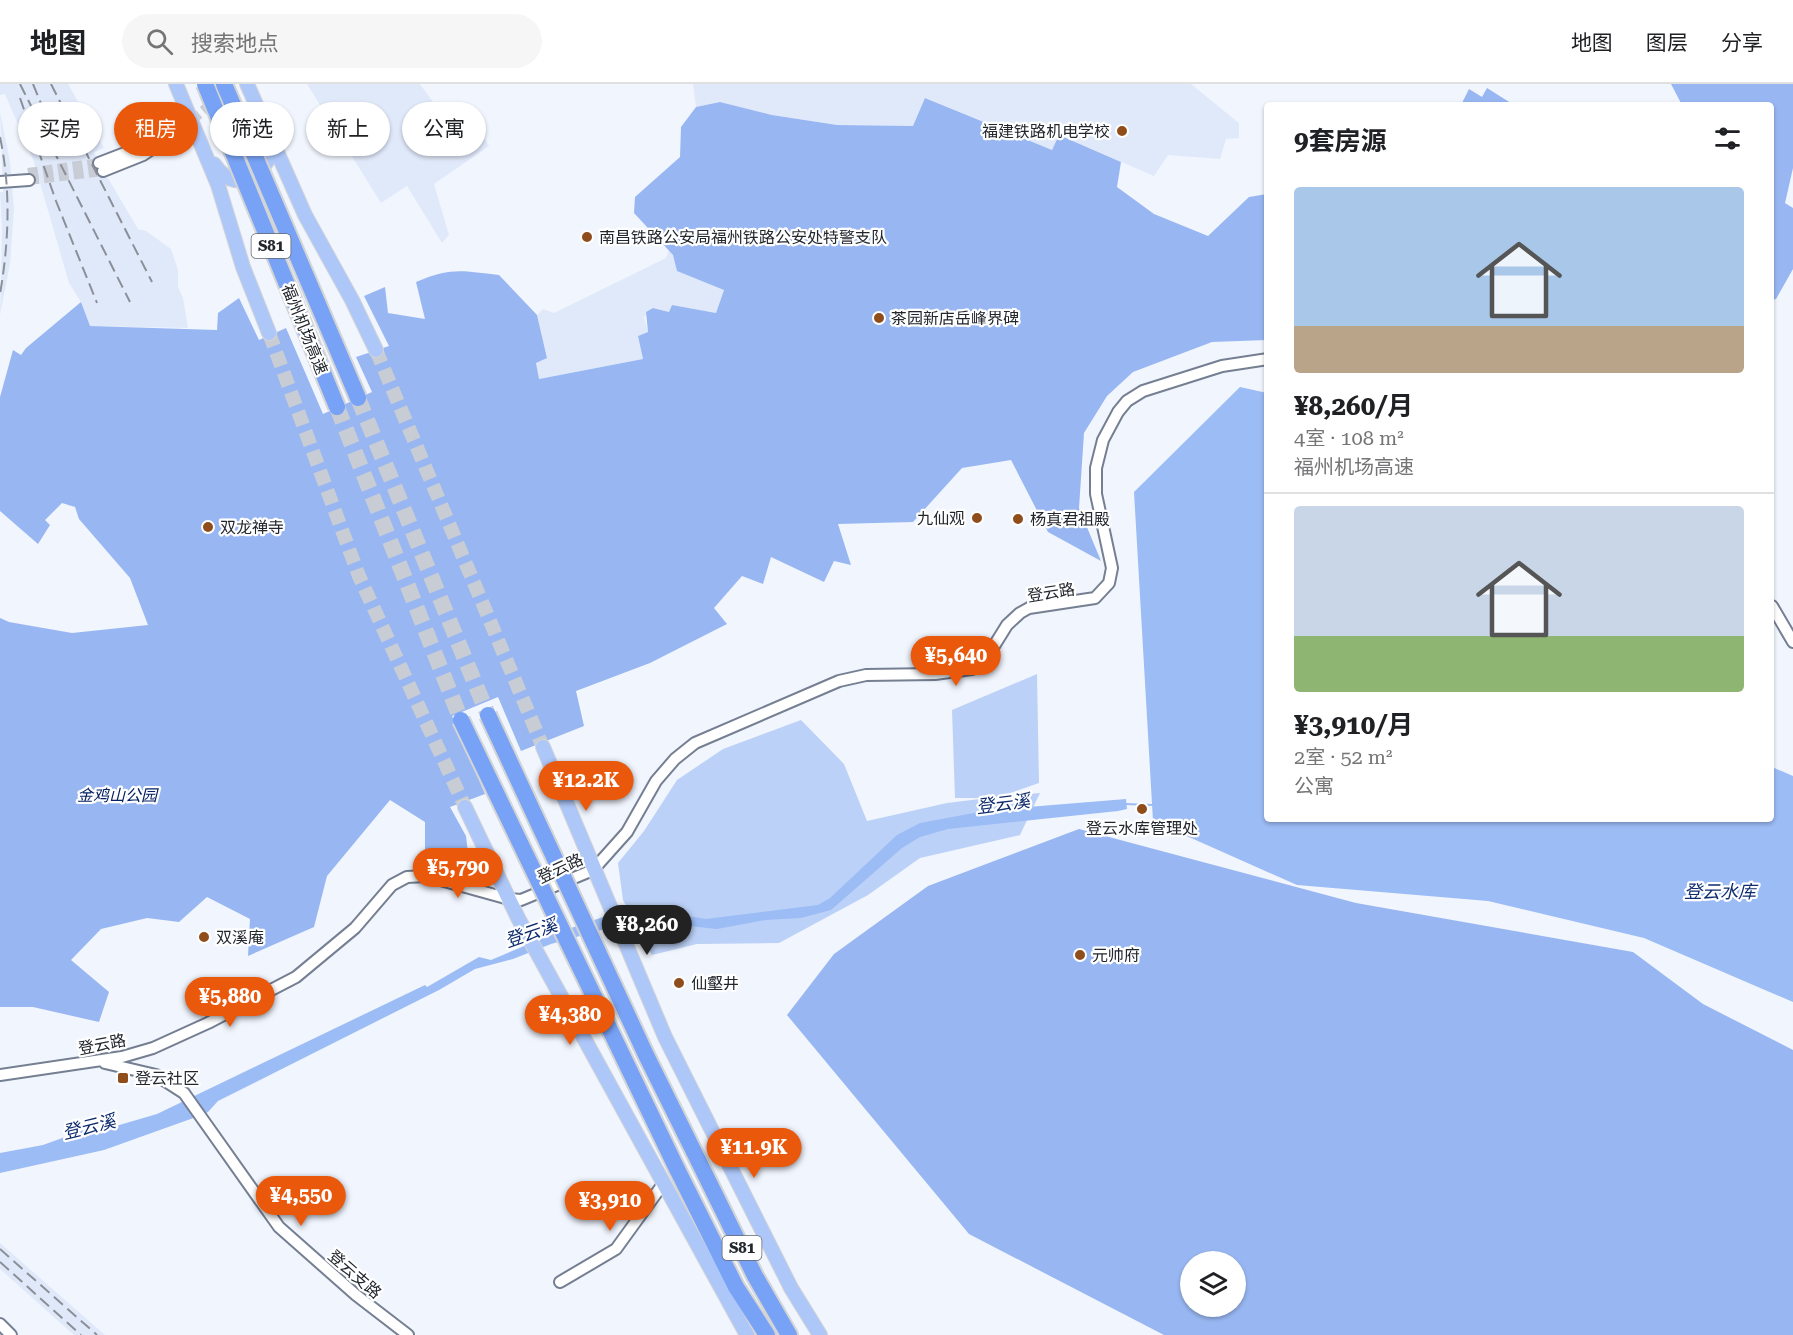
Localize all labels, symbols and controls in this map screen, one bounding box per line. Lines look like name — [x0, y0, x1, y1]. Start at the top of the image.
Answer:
search box — [122, 14, 542, 68]
icon: search — [143, 25, 176, 58]
text: 地图 — [30, 27, 86, 60]
text: 搜索地点 — [191, 31, 279, 56]
text: 地图 — [1571, 31, 1613, 55]
text: 图层 — [1646, 31, 1688, 55]
text: 分享 — [1721, 31, 1763, 55]
chip: 买房 — [18, 102, 102, 156]
chip: 租房 — [114, 102, 198, 156]
chip: 筛选 — [210, 102, 294, 156]
chip: 新上 — [306, 102, 390, 156]
chip: 公寓 — [402, 102, 486, 156]
place label: 福建铁路机电学校 — [982, 122, 1110, 141]
icon: filters — [1711, 122, 1744, 155]
marker: 福建铁路机电学校 — [1115, 124, 1129, 138]
text: 9套房源 — [1294, 126, 1387, 156]
icon: home — [1465, 226, 1573, 334]
place label: 南昌铁路公安局福州铁路公安处特警支队 — [599, 228, 887, 247]
marker: 南昌铁路公安局福州铁路公安处特警支队 — [580, 230, 594, 244]
road number: S81 — [252, 234, 290, 258]
street label: 福州机场高速 — [278, 281, 331, 377]
place label: 茶园新店岳峰界碑 — [891, 309, 1019, 328]
marker: 茶园新店岳峰界碑 — [872, 311, 886, 325]
text: ¥8,260/月 — [1294, 391, 1413, 421]
text: 4室 · 108 m² — [1294, 426, 1404, 450]
text: 福州机场高速 — [1294, 455, 1414, 479]
place label: 九仙观 — [917, 509, 965, 528]
place label: 杨真君祖殿 — [1030, 510, 1110, 529]
marker: 九仙观 — [970, 511, 984, 525]
marker: 杨真君祖殿 — [1011, 512, 1025, 526]
place label: 双龙禅寺 — [220, 518, 284, 537]
marker: 双龙禅寺 — [201, 520, 215, 534]
icon: home — [1465, 545, 1573, 653]
street label: 登云路 — [1026, 579, 1076, 606]
pin: ¥5,640 — [907, 636, 1005, 687]
text: ¥5,640 — [925, 643, 987, 667]
text: ¥3,910/月 — [1294, 710, 1413, 740]
text: 2室 · 52 m² — [1294, 745, 1393, 769]
pin: ¥12.2K — [537, 761, 635, 812]
text: ¥12.2K — [553, 768, 619, 792]
text: 公寓 — [1294, 774, 1334, 798]
park label: 金鸡山公园 — [77, 786, 159, 805]
water label: 登云溪 — [975, 790, 1033, 817]
marker: 登云水库管理处 — [1135, 802, 1149, 816]
place label: 登云水库管理处 — [1086, 819, 1198, 838]
pin: ¥5,790 — [409, 848, 507, 899]
street label: 登云路 — [534, 850, 586, 887]
text: ¥5,790 — [427, 855, 489, 879]
water label: 登云水库 — [1684, 881, 1759, 902]
pin: ¥8,260 — [598, 905, 696, 956]
text: ¥8,260 — [616, 912, 678, 936]
water label: 登云溪 — [502, 913, 562, 951]
place label: 双溪庵 — [216, 928, 264, 947]
marker: 双溪庵 — [197, 930, 211, 944]
place label: 元帅府 — [1092, 946, 1140, 965]
marker: 元帅府 — [1073, 948, 1087, 962]
place label: 仙壑井 — [691, 974, 739, 993]
marker: 仙壑井 — [672, 976, 686, 990]
pin: ¥5,880 — [181, 977, 279, 1028]
text: ¥5,880 — [199, 984, 261, 1008]
pin: ¥4,380 — [521, 995, 619, 1046]
text: ¥4,380 — [539, 1002, 601, 1026]
street label: 登云路 — [77, 1031, 127, 1058]
place label: 登云社区 — [135, 1069, 199, 1088]
marker: 登云社区 — [116, 1071, 130, 1085]
water label: 登云溪 — [60, 1109, 120, 1143]
pin: ¥11.9K — [705, 1128, 803, 1179]
text: ¥11.9K — [721, 1135, 787, 1159]
pin: ¥4,550 — [252, 1176, 350, 1227]
pin: ¥3,910 — [561, 1181, 659, 1232]
text: ¥4,550 — [270, 1183, 332, 1207]
text: ¥3,910 — [579, 1188, 641, 1212]
road number: S81 — [722, 1236, 762, 1260]
street label: 登云支路 — [324, 1246, 385, 1303]
map controls — [1180, 1251, 1246, 1317]
button: layers — [1180, 1251, 1246, 1317]

